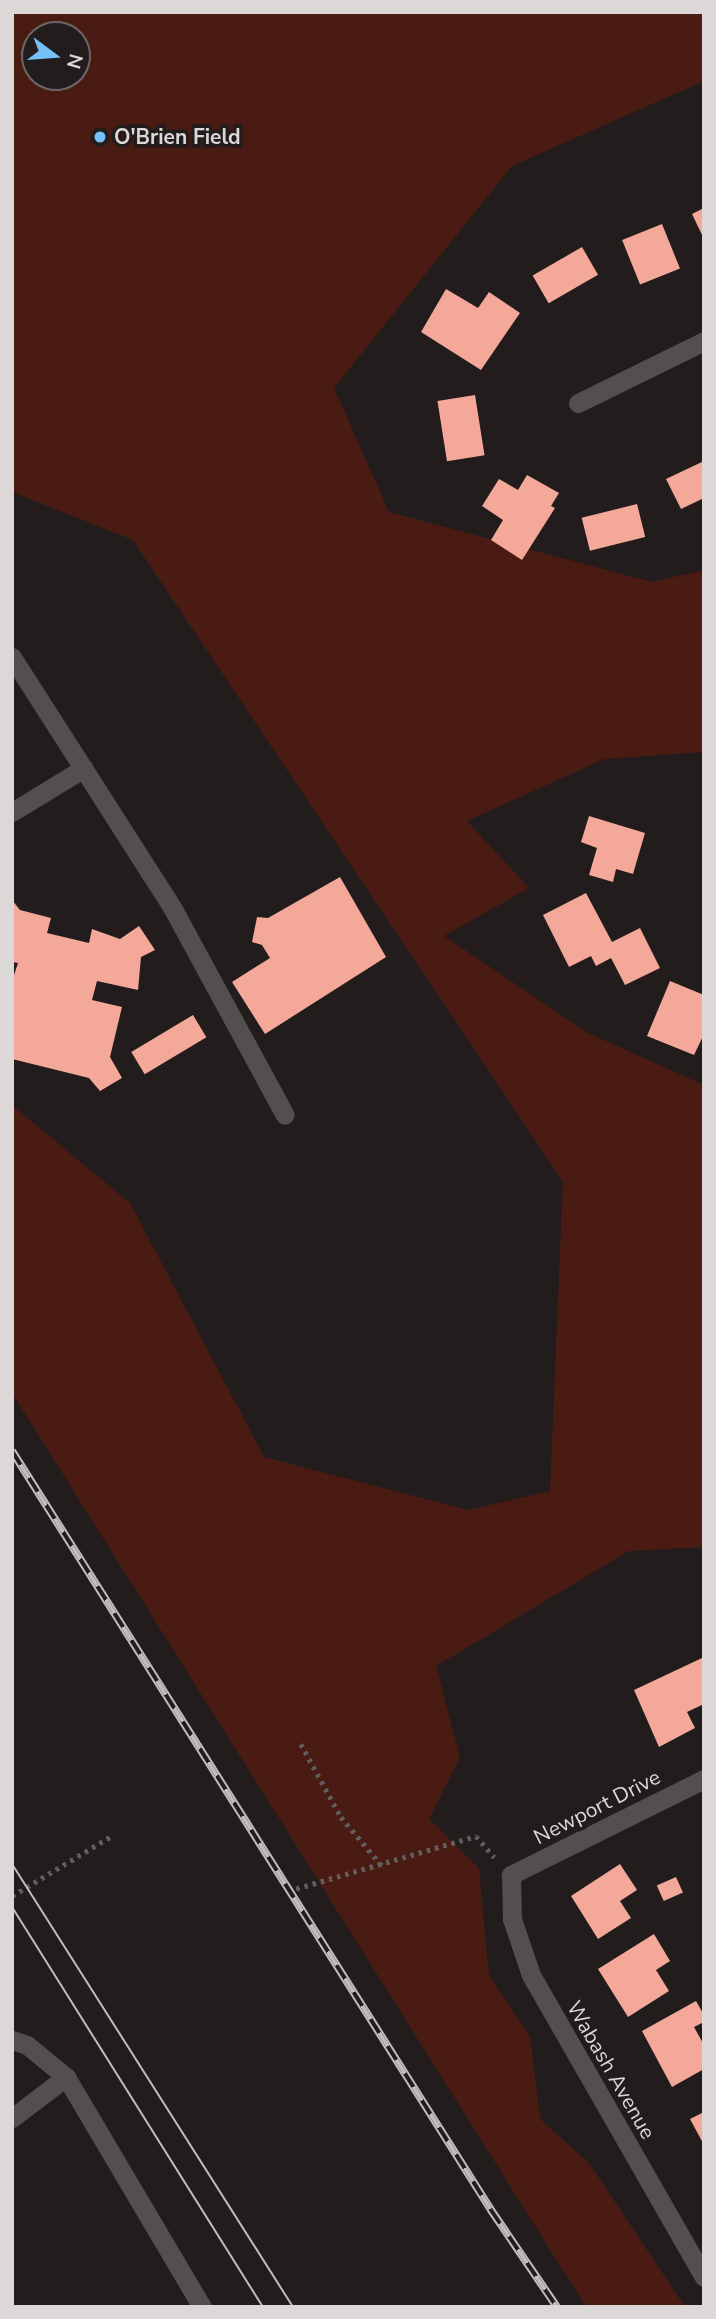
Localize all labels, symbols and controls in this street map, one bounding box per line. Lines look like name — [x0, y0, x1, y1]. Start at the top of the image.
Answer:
north arrow — [21, 21, 91, 91]
text: N — [60, 51, 89, 72]
place label: O'Brien Field — [114, 124, 241, 150]
marker: O'Brien Field — [92, 129, 108, 145]
street label: Newport Drive — [529, 1764, 665, 1850]
street label: Wabash Avenue — [561, 1996, 661, 2144]

